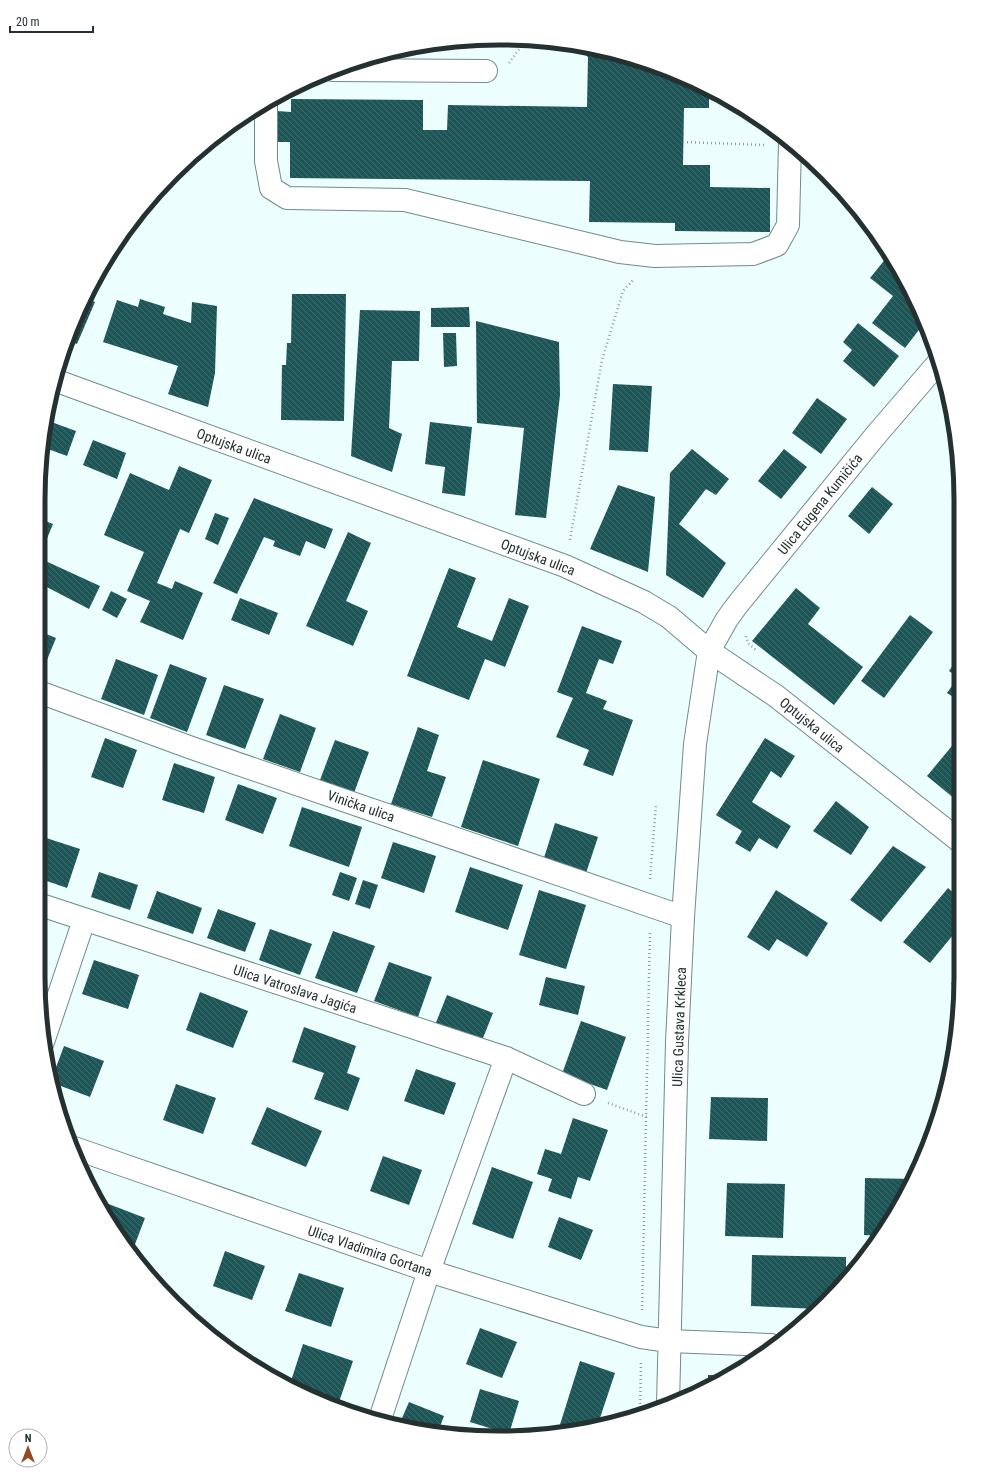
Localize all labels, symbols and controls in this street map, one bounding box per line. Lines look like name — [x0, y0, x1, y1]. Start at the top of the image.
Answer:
scale bar — [10, 8, 93, 34]
text: 20 m — [16, 15, 40, 29]
street label: Optujska ulica — [194, 425, 274, 467]
street label: Ulica Eugena Kumičića — [774, 450, 866, 558]
street label: Optujska ulica — [499, 535, 577, 579]
street label: Optujska ulica — [777, 694, 847, 756]
street label: Vinička ulica — [325, 787, 397, 825]
street label: Ulica Vatroslava Jagića — [231, 961, 359, 1017]
street label: Ulica Gustava Krkleca — [669, 967, 689, 1087]
street label: Ulica Vladimira Gortana — [306, 1222, 434, 1280]
north arrow — [8, 1428, 48, 1468]
text: N — [25, 1432, 32, 1445]

